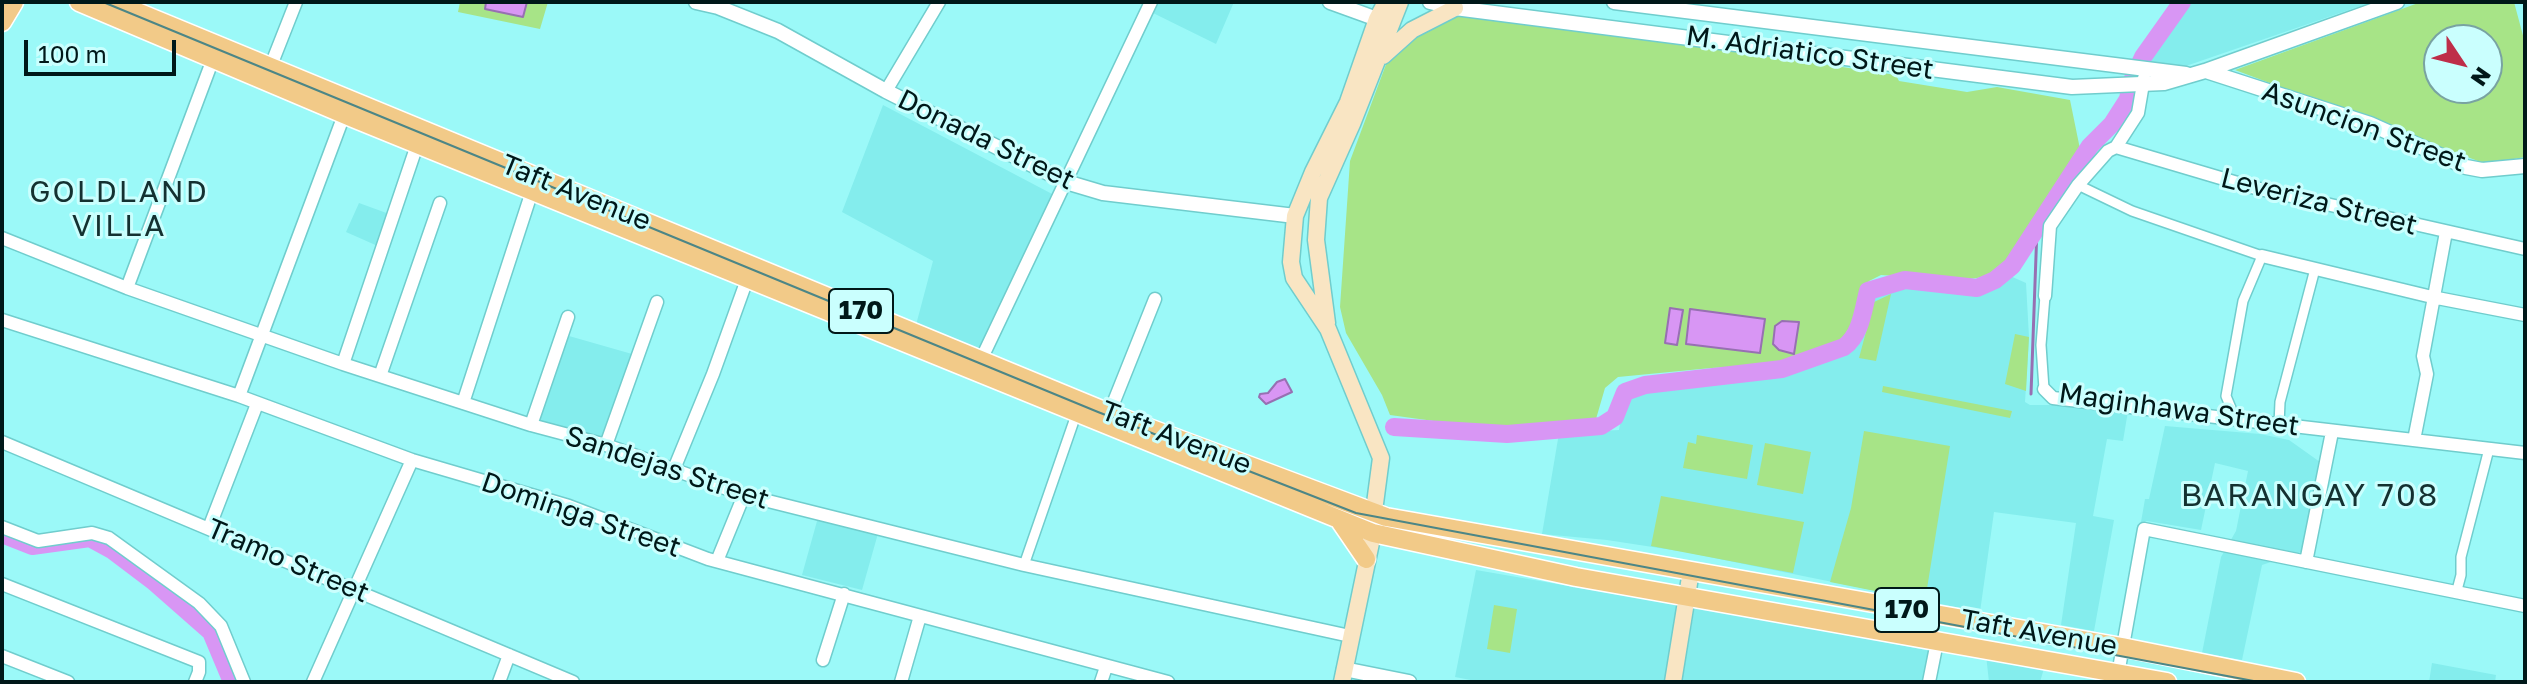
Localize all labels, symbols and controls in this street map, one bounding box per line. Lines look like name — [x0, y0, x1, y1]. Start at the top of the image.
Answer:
street label: M. Adriatico Street — [1684, 19, 1936, 87]
scale bar — [28, 24, 180, 74]
north arrow — [2423, 24, 2503, 104]
text: 100 m — [38, 39, 107, 68]
text: N — [2466, 62, 2497, 91]
street label: Asuncion Street — [2258, 75, 2470, 179]
street label: Donada Street — [892, 83, 1080, 197]
street label: Taft Avenue — [496, 148, 656, 238]
street label: Leveriza Street — [2217, 161, 2421, 243]
district label: GOLDLAND VILLA — [29, 174, 209, 244]
road number: 170 — [829, 289, 893, 333]
street label: Maginhawa Street — [2057, 376, 2301, 444]
street label: Taft Avenue — [1096, 394, 1256, 482]
street label: Sandejas Street — [561, 419, 773, 517]
street label: Dominga Street — [477, 465, 685, 565]
district label: BARANGAY 708 — [2181, 477, 2439, 515]
street label: Tramo Street — [202, 512, 374, 610]
road number: 170 — [1875, 588, 1939, 632]
street label: Taft Avenue — [1958, 603, 2120, 663]

